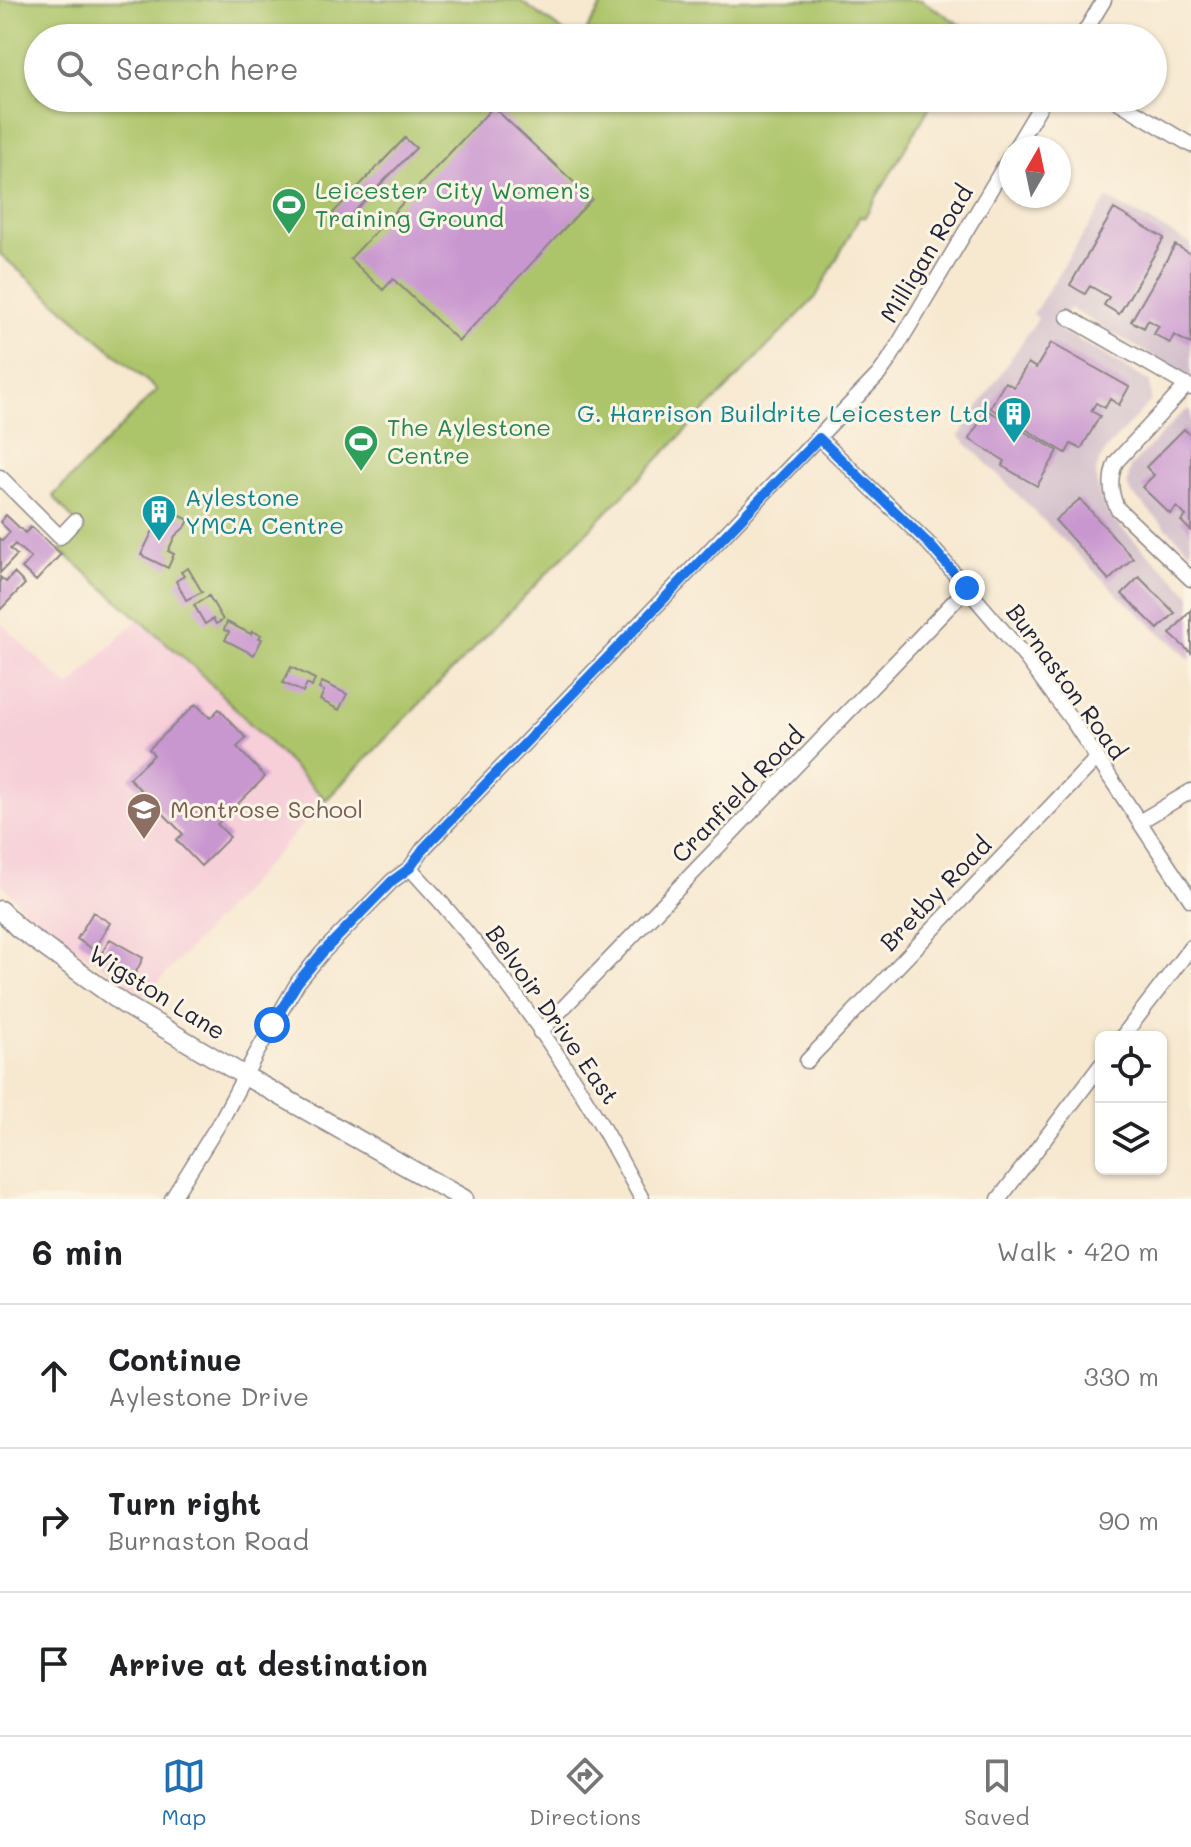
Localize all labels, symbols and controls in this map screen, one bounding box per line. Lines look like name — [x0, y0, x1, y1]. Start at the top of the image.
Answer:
search box — [24, 24, 1167, 112]
icon: search — [52, 46, 96, 90]
text: Search here — [116, 48, 299, 88]
north arrow — [999, 136, 1071, 208]
place label: Leicester City Women's Training Ground — [315, 174, 590, 233]
street label: Milligan Road — [872, 179, 979, 328]
sports icon: Leicester City Women's Training Ground — [270, 186, 308, 236]
building icon: G. Harrison Buildrite Leicester Ltd — [995, 395, 1033, 445]
place label: G. Harrison Buildrite Leicester Ltd — [577, 397, 988, 428]
place label: The Aylestone Centre — [387, 411, 551, 470]
sports icon: The Aylestone Centre — [342, 423, 380, 473]
place label: Aylestone YMCA Centre — [185, 481, 344, 540]
building icon: Aylestone YMCA Centre — [140, 493, 178, 543]
route end — [949, 570, 985, 606]
street label: Burnaston Road — [1000, 597, 1134, 765]
street label: Cranfield Road — [664, 719, 810, 869]
school or university icon: Montrose School — [125, 791, 163, 841]
place label: Montrose School — [170, 793, 363, 824]
street label: Bretby Road — [872, 829, 997, 957]
street label: Belvoir Drive East — [480, 918, 627, 1110]
street label: Wigston Lane — [84, 937, 232, 1046]
route start — [254, 1007, 290, 1043]
map controls — [1095, 1031, 1167, 1175]
button: locate — [1095, 1031, 1167, 1103]
button: layers — [1095, 1103, 1167, 1175]
text: 6 min — [32, 1229, 123, 1274]
text: Walk · 420 m — [997, 1234, 1159, 1268]
text: Continue — [108, 1339, 241, 1379]
icon: ahead — [32, 1354, 76, 1398]
text: 330 m — [1083, 1359, 1159, 1393]
text: Aylestone Drive — [108, 1379, 309, 1413]
text: Turn right — [108, 1483, 261, 1523]
icon: right — [32, 1498, 76, 1542]
text: 90 m — [1099, 1503, 1159, 1537]
text: Burnaston Road — [108, 1523, 309, 1557]
icon: arrive — [32, 1642, 76, 1686]
text: Arrive at destination — [108, 1644, 428, 1684]
tab: Map — [162, 1754, 206, 1831]
tab: Directions — [529, 1754, 641, 1831]
tab: Saved — [964, 1754, 1029, 1831]

